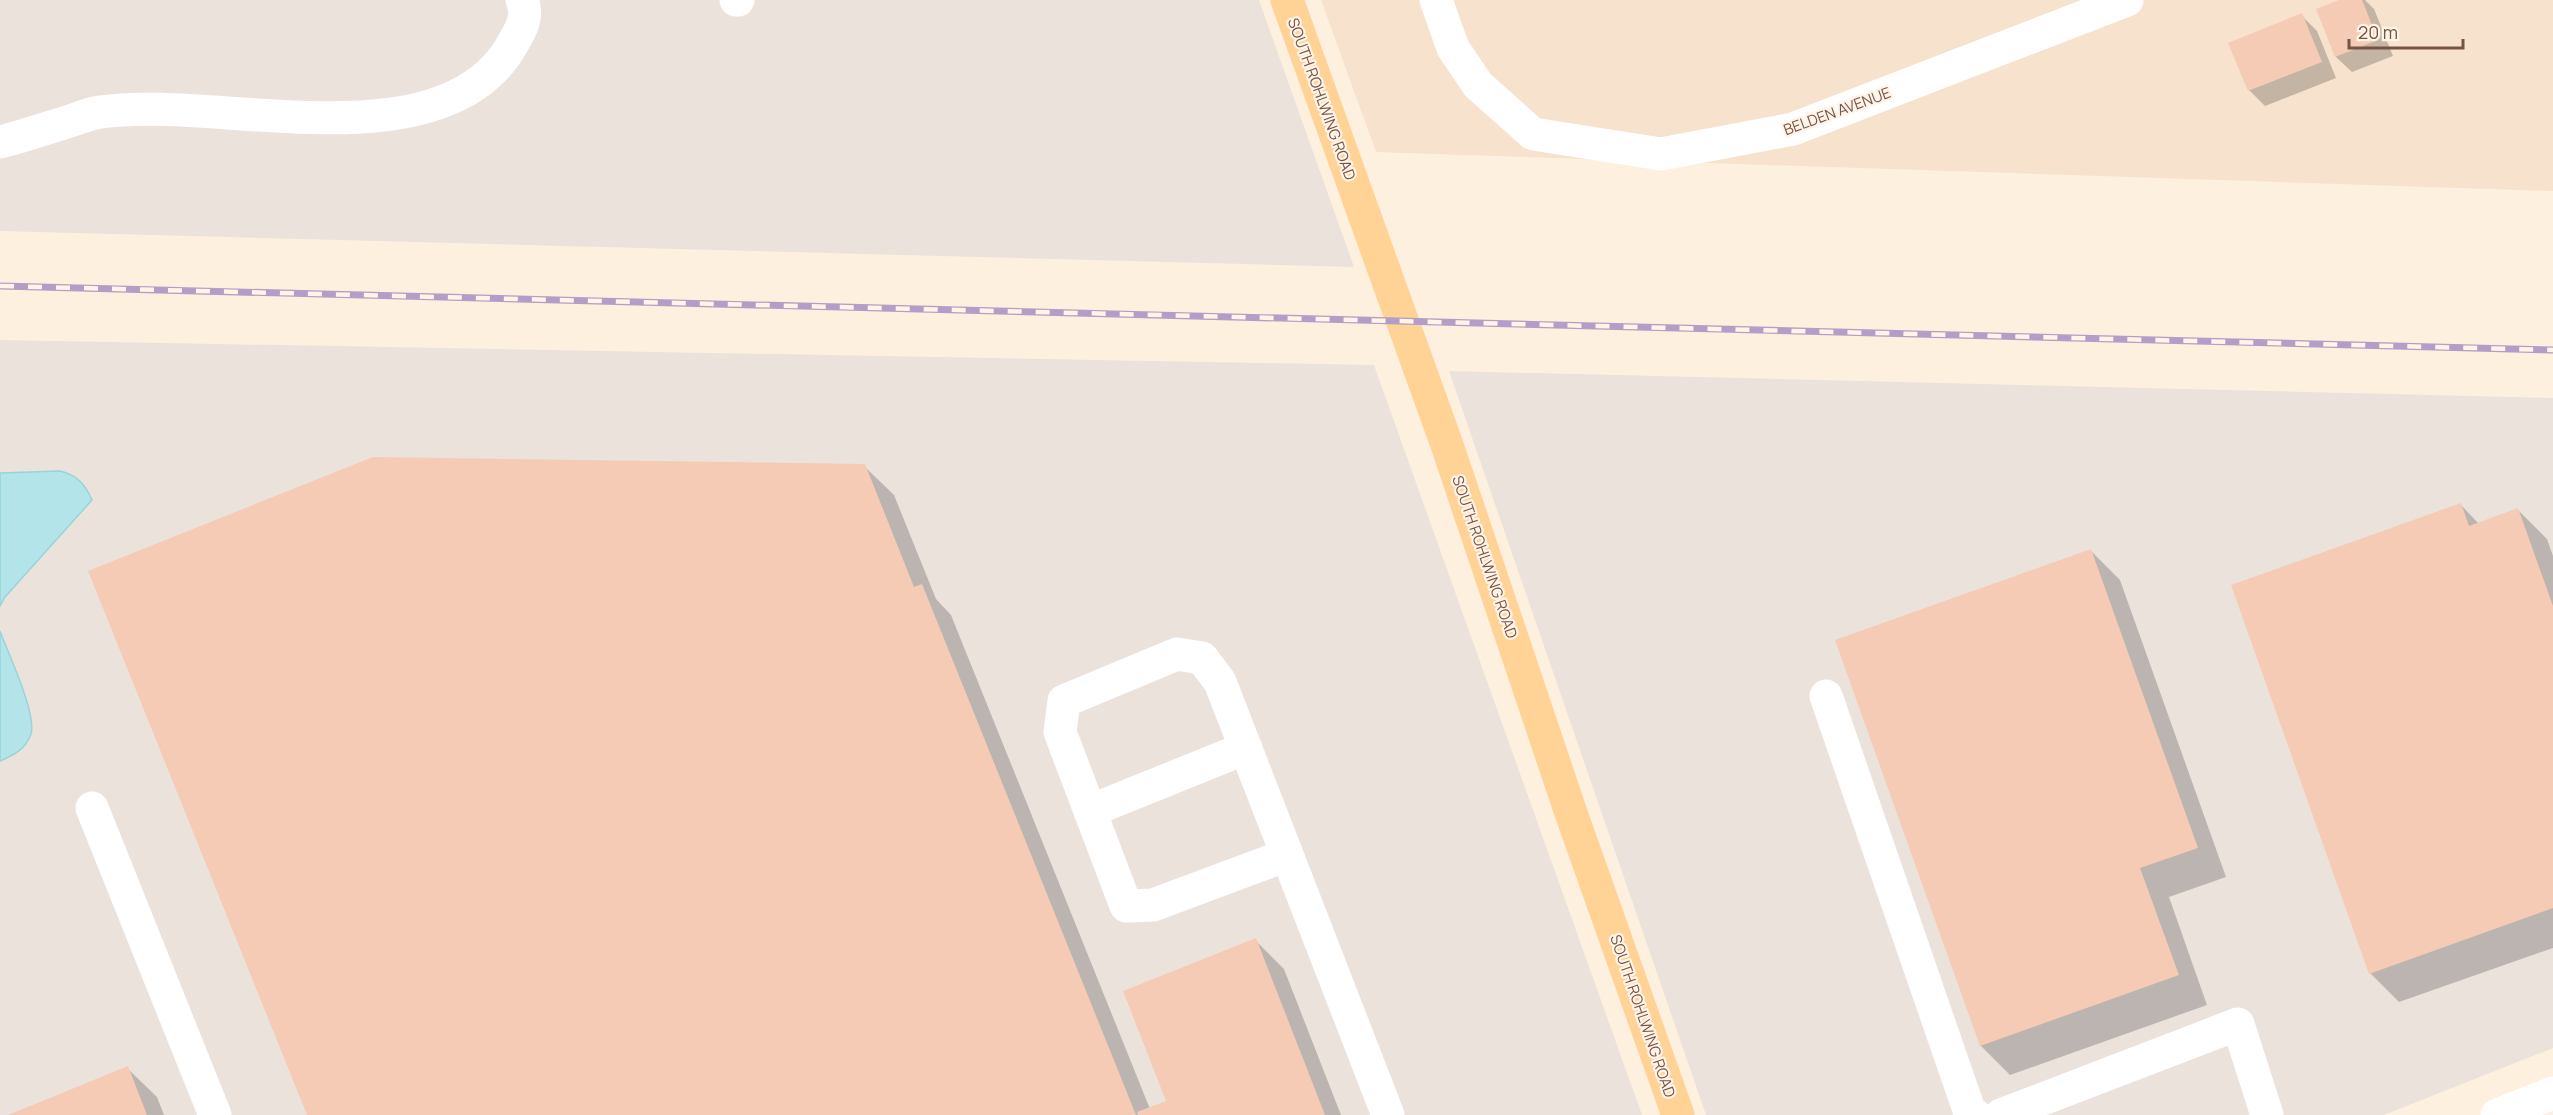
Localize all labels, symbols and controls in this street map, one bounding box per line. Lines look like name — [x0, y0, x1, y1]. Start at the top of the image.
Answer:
scale bar — [2349, 12, 2463, 50]
street label: SOUTH ROHLWING ROAD — [1283, 15, 1361, 183]
text: 20 m — [2358, 20, 2398, 44]
street label: BELDEN AVENUE — [1780, 82, 1894, 140]
street label: SOUTH ROHLWING ROAD — [1447, 473, 1523, 641]
street label: SOUTH ROHLWING ROAD — [1605, 932, 1681, 1100]

